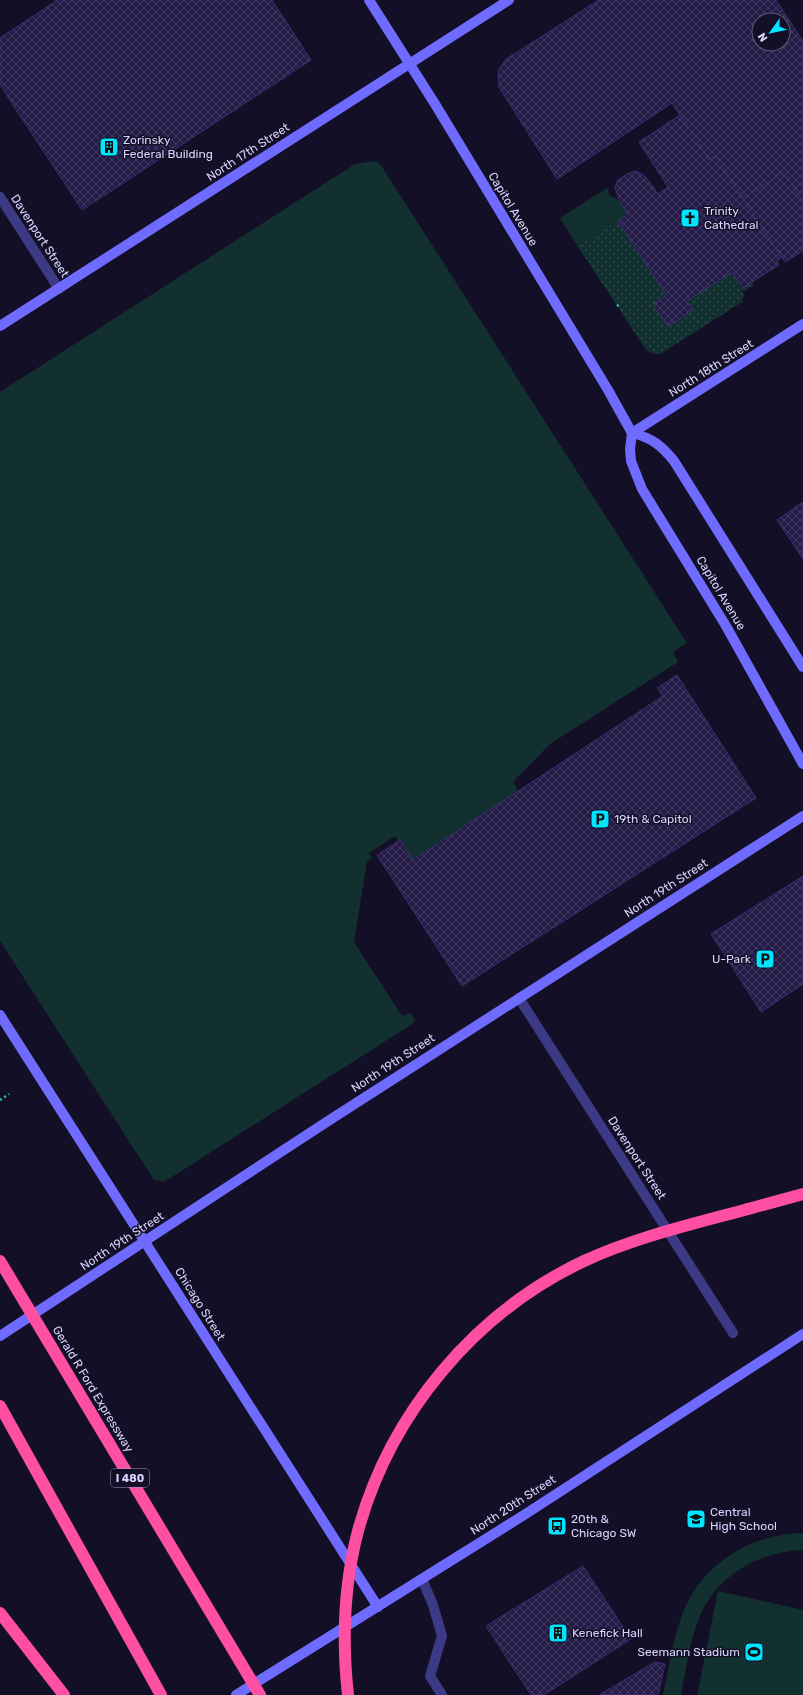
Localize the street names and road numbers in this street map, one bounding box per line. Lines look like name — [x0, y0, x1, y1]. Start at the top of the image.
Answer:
street label: North 17th Street — [204, 120, 292, 184]
street label: Capitol Avenue — [485, 169, 541, 249]
street label: Davenport Street — [8, 192, 72, 280]
street label: North 18th Street — [666, 336, 756, 400]
street label: Capitol Avenue — [693, 553, 749, 633]
street label: North 19th Street — [622, 856, 711, 920]
street label: North 19th Street — [349, 1031, 438, 1095]
street label: Davenport Street — [605, 1114, 669, 1202]
street label: North 19th Street — [78, 1209, 167, 1273]
street label: Chicago Street — [172, 1265, 228, 1343]
street label: Gerald R Ford Expressway — [50, 1323, 136, 1455]
road number: I 480 — [111, 1469, 149, 1487]
street label: North 20th Street — [468, 1472, 559, 1538]

